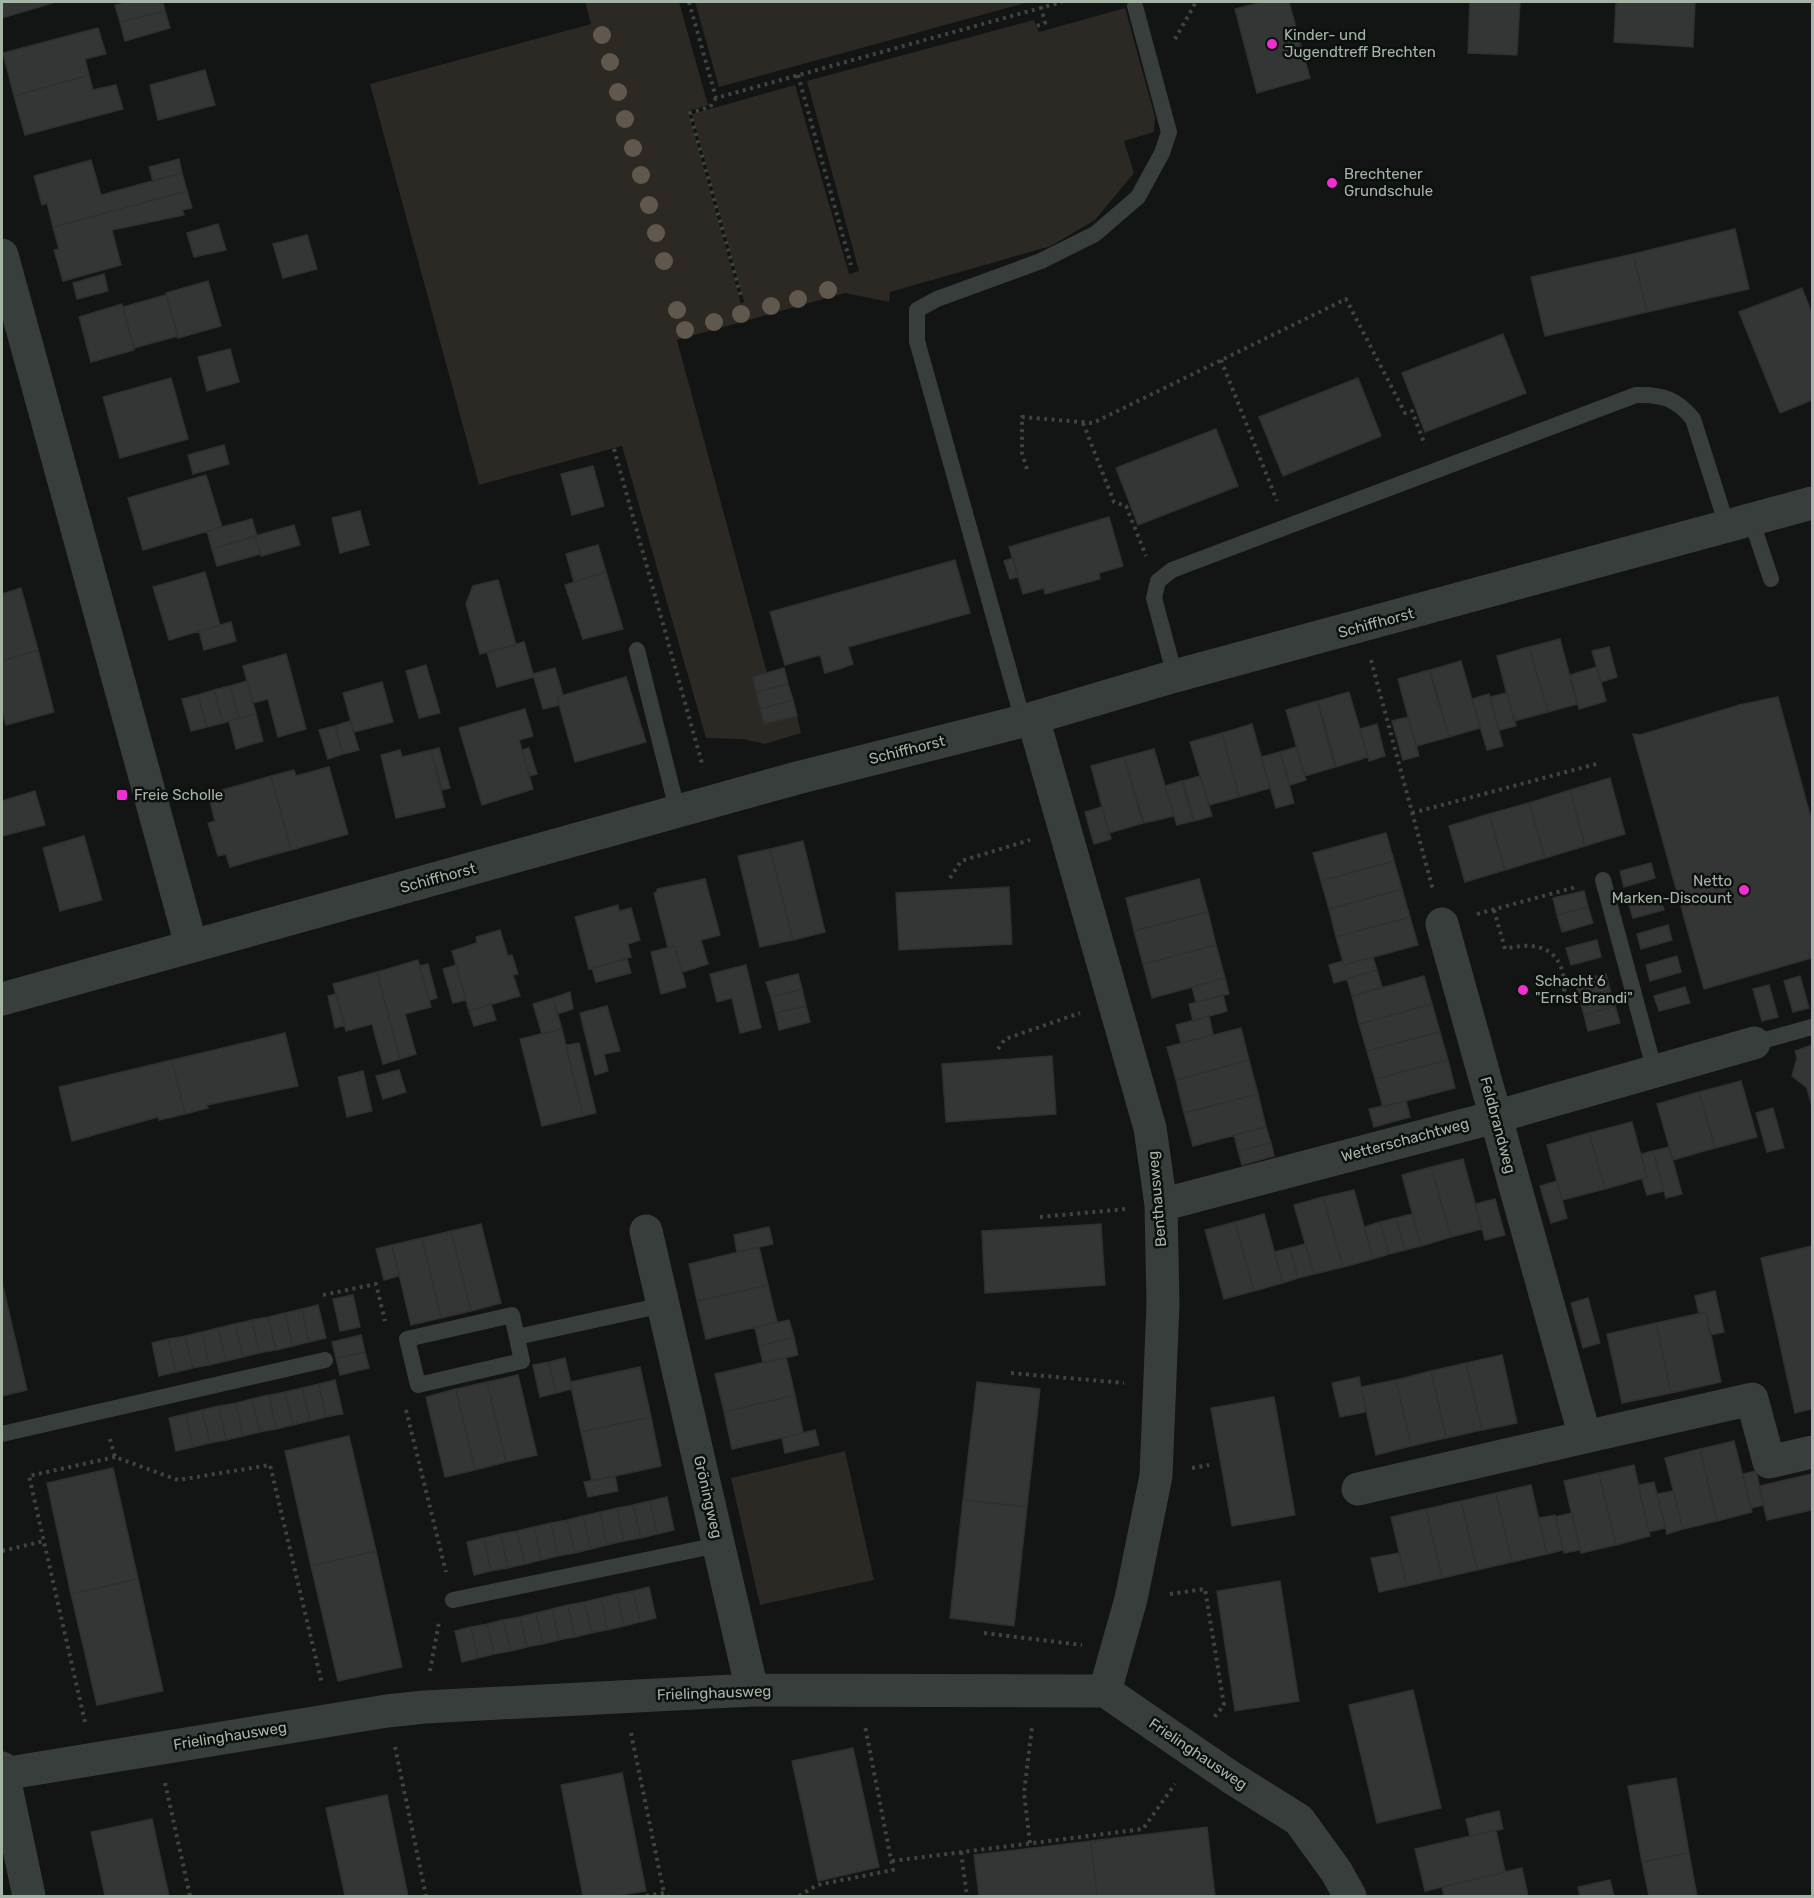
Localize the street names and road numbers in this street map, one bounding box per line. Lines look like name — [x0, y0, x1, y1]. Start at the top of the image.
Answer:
street label: Schiffhorst — [1336, 604, 1416, 642]
street label: Schiffhorst — [867, 732, 947, 768]
street label: Schiffhorst — [398, 859, 478, 897]
street label: Feldbrandweg — [1476, 1075, 1520, 1175]
street label: Wetterschachtweg — [1339, 1114, 1471, 1166]
street label: Benthausweg — [1144, 1150, 1170, 1248]
street label: Gröningweg — [690, 1454, 726, 1540]
street label: Frielinghausweg — [656, 1682, 772, 1704]
street label: Frielinghausweg — [1145, 1714, 1251, 1794]
street label: Frielinghausweg — [172, 1718, 288, 1754]

